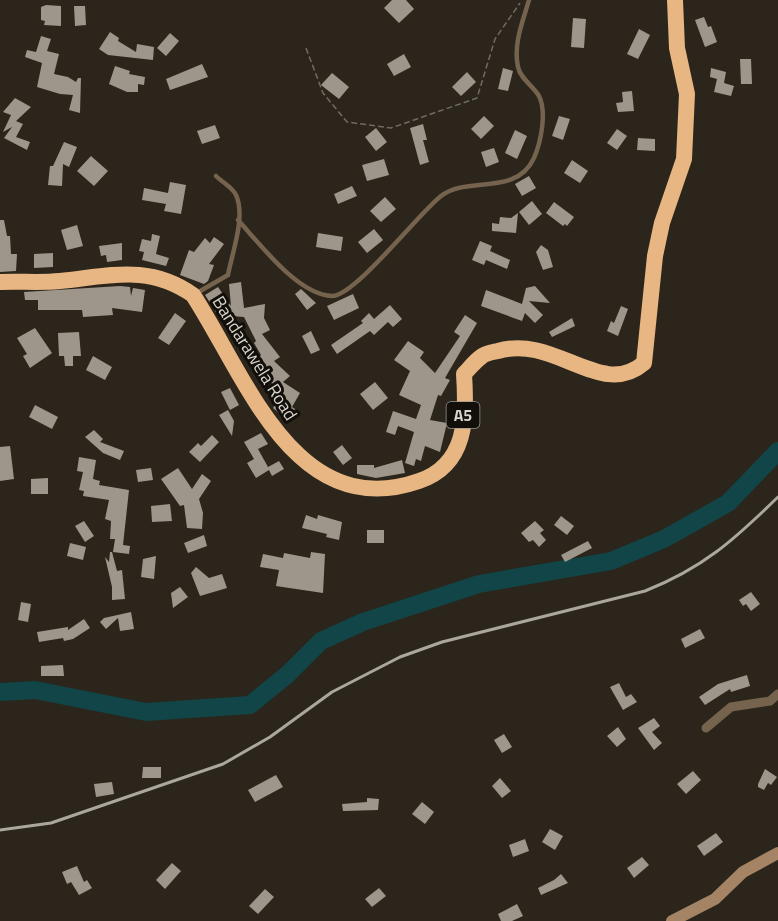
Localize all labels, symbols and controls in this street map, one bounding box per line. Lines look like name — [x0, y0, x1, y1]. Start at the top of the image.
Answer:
street label: Bandarawela Road — [206, 290, 304, 426]
road number: A5 — [446, 402, 480, 428]

